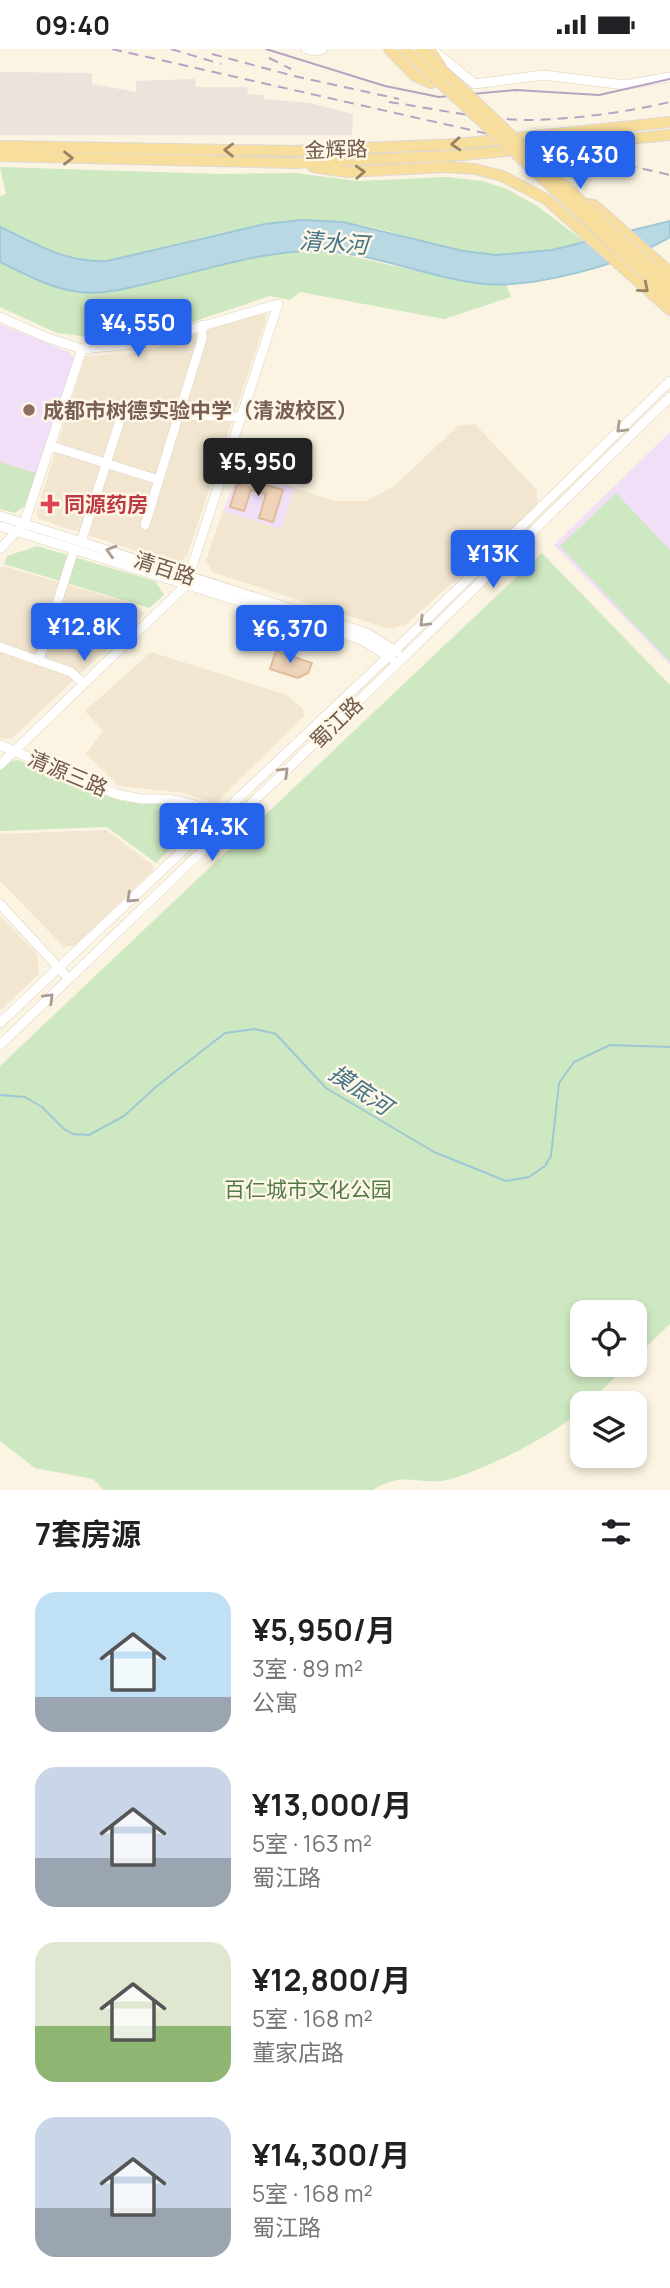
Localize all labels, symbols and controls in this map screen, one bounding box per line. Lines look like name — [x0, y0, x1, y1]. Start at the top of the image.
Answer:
text: 09:40 — [35, 7, 110, 43]
pin: ¥6,430 — [523, 131, 637, 191]
street label: 金辉路 — [304, 134, 368, 164]
one-way arrow — [450, 136, 461, 151]
text: ¥6,430 — [541, 138, 619, 170]
one-way arrow — [223, 142, 234, 157]
one-way arrow — [63, 150, 74, 166]
one-way arrow — [355, 164, 366, 179]
water label: 清水河 — [298, 224, 374, 261]
one-way arrow — [636, 280, 649, 292]
pin: ¥4,550 — [81, 299, 195, 359]
text: ¥4,550 — [100, 306, 176, 338]
place label: 成都市树德实验中学（清波校区） — [43, 396, 358, 424]
marker: 成都市树德实验中学（清波校区） — [21, 402, 37, 418]
one-way arrow — [616, 420, 629, 433]
pin: ¥5,950 — [201, 439, 315, 498]
text: ¥5,950 — [219, 445, 297, 477]
place label: 同源药房 — [64, 490, 148, 518]
marker: 同源药房 — [42, 496, 58, 512]
pin: ¥13K — [452, 531, 534, 590]
text: ¥13K — [467, 537, 519, 569]
one-way arrow — [105, 545, 118, 559]
street label: 清百路 — [131, 545, 199, 591]
pin: ¥12.8K — [27, 603, 141, 663]
pin: ¥6,370 — [233, 605, 347, 665]
text: ¥12.8K — [47, 610, 121, 642]
text: ¥6,370 — [252, 612, 328, 644]
one-way arrow — [419, 614, 432, 627]
street label: 蜀江路 — [304, 690, 368, 754]
street label: 清源三路 — [24, 744, 112, 802]
one-way arrow — [276, 768, 289, 781]
pin: ¥14.3K — [155, 803, 269, 863]
text: ¥14.3K — [176, 810, 248, 842]
one-way arrow — [126, 890, 139, 902]
one-way arrow — [41, 993, 54, 1006]
water label: 摸底河 — [323, 1056, 402, 1124]
park label: 百仁城市文化公园 — [224, 1175, 392, 1203]
map controls — [570, 1300, 647, 1468]
button: locate — [570, 1300, 647, 1377]
button: layers — [570, 1391, 647, 1468]
text: 7套房源 — [35, 1513, 141, 1554]
icon: filters — [597, 1513, 635, 1551]
text: ¥5,950/月 — [252, 1609, 396, 1650]
icon: home — [91, 1620, 175, 1704]
text: 3室 · 89 m² — [252, 1652, 363, 1684]
text: 公寓 — [252, 1686, 298, 1718]
text: ¥13,000/月 — [252, 1784, 412, 1825]
icon: home — [91, 1795, 175, 1879]
text: 5室 · 163 m² — [252, 1827, 372, 1859]
text: 蜀江路 — [252, 1861, 321, 1893]
text: ¥12,800/月 — [252, 1959, 411, 2000]
icon: home — [91, 1970, 175, 2054]
text: 5室 · 168 m² — [252, 2002, 373, 2034]
text: 董家店路 — [252, 2036, 344, 2068]
text: ¥14,300/月 — [252, 2134, 410, 2175]
icon: home — [91, 2145, 175, 2229]
text: 5室 · 168 m² — [252, 2177, 373, 2209]
text: 蜀江路 — [252, 2211, 321, 2243]

